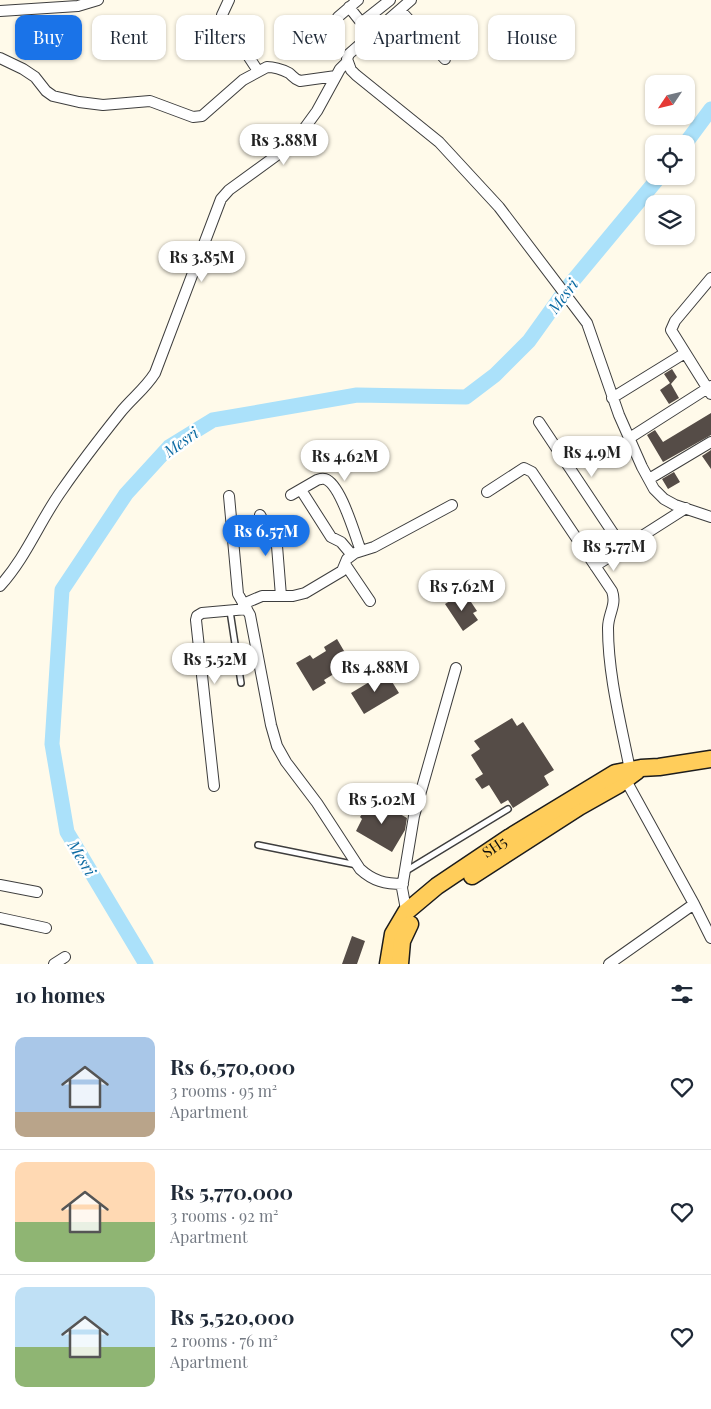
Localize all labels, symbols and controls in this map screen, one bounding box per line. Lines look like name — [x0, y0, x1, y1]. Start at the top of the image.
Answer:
chip: Buy — [15, 15, 82, 60]
chip: Rent — [92, 15, 166, 60]
chip: Filters — [176, 15, 264, 60]
chip: New — [274, 15, 345, 60]
chip: Apartment — [355, 15, 478, 60]
chip: House — [488, 15, 575, 60]
north arrow — [645, 75, 695, 125]
map controls — [645, 75, 695, 245]
pin: Rs 3.88M — [232, 124, 336, 166]
text: Rs 3.88M — [251, 129, 317, 150]
button: locate — [645, 135, 695, 185]
button: layers — [645, 195, 695, 245]
pin: Rs 3.85M — [150, 240, 254, 283]
text: Rs 3.85M — [169, 246, 235, 267]
water label: Mesri — [542, 273, 583, 318]
water label: Mesri — [158, 421, 203, 462]
pin: Rs 4.9M — [546, 436, 638, 478]
pin: Rs 4.62M — [293, 440, 397, 482]
text: Rs 4.9M — [563, 441, 621, 462]
text: Rs 4.62M — [312, 445, 378, 466]
pin: Rs 6.57M — [214, 514, 318, 557]
text: Rs 6.57M — [234, 520, 298, 541]
pin: Rs 5.77M — [562, 530, 666, 572]
text: Rs 5.77M — [583, 535, 645, 556]
pin: Rs 7.62M — [410, 570, 514, 612]
text: Rs 7.62M — [429, 575, 495, 596]
pin: Rs 5.52M — [163, 642, 267, 685]
text: Rs 5.52M — [183, 648, 247, 669]
pin: Rs 4.88M — [323, 650, 427, 693]
text: Rs 4.88M — [341, 656, 409, 677]
pin: Rs 5.02M — [330, 782, 434, 825]
text: Rs 5.02M — [348, 788, 416, 809]
street label: SH5 — [478, 831, 510, 862]
water label: Mesri — [63, 835, 102, 880]
text: 10 homes — [15, 980, 105, 1008]
icon: filters — [668, 980, 696, 1008]
text: Rs 6,570,000 — [170, 1052, 295, 1080]
icon: home — [55, 1057, 115, 1117]
icon: heart — [668, 1073, 696, 1101]
text: 3 rooms · 95 m² — [170, 1080, 277, 1101]
text: Apartment — [170, 1101, 248, 1122]
text: Rs 5,770,000 — [170, 1177, 293, 1205]
icon: home — [55, 1182, 115, 1242]
icon: heart — [668, 1198, 696, 1226]
text: 3 rooms · 92 m² — [170, 1205, 279, 1226]
text: Apartment — [170, 1226, 248, 1247]
text: Rs 5,520,000 — [170, 1302, 295, 1330]
icon: home — [55, 1307, 115, 1367]
icon: heart — [668, 1323, 696, 1351]
text: 2 rooms · 76 m² — [170, 1330, 278, 1351]
text: Apartment — [170, 1351, 248, 1372]

